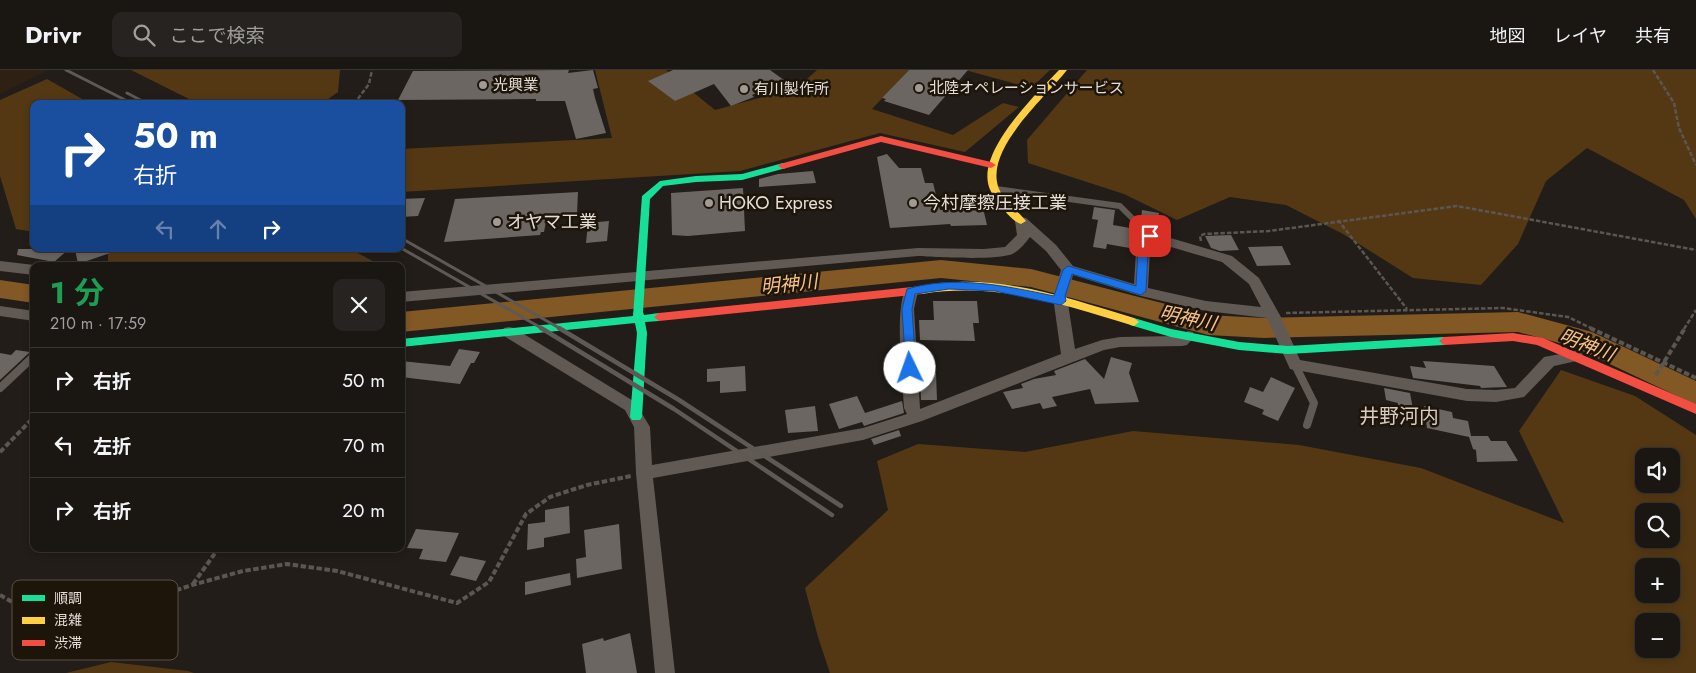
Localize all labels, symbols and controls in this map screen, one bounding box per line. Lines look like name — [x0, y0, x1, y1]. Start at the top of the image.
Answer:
search box — [112, 12, 462, 57]
text: Drivr — [25, 17, 82, 52]
icon: search — [130, 21, 158, 49]
text: ここで検索 — [170, 22, 265, 49]
text: 地図 — [1490, 23, 1526, 49]
text: レイヤ — [1554, 23, 1607, 49]
text: 共有 — [1635, 23, 1671, 49]
place label: 光興業 — [493, 74, 538, 96]
place label: 北陸オペレーションサービス — [929, 77, 1124, 99]
place label: 有川製作所 — [754, 78, 829, 100]
marker: 光興業 — [477, 79, 489, 91]
marker: 北陸オペレーションサービス — [913, 82, 925, 94]
marker: 有川製作所 — [738, 83, 750, 95]
text: 50 m — [133, 111, 218, 161]
icon: right — [50, 120, 115, 185]
text: 右折 — [133, 159, 177, 191]
place label: HOKO Express — [719, 190, 832, 216]
place label: 今村摩擦圧接工業 — [923, 190, 1067, 216]
marker: HOKO Express — [703, 197, 715, 209]
marker: 今村摩擦圧接工業 — [907, 197, 919, 209]
place label: オヤマ工業 — [507, 209, 597, 235]
icon: left — [151, 215, 179, 243]
icon: ahead — [204, 215, 232, 243]
icon: right — [257, 215, 285, 243]
pin — [1129, 215, 1171, 257]
marker: オヤマ工業 — [491, 216, 503, 228]
icon: arrive — [1136, 222, 1164, 250]
water label: 明神川 — [759, 267, 821, 300]
text: 1 分 — [50, 271, 104, 314]
button: close — [333, 279, 385, 331]
water label: 明神川 — [1157, 299, 1221, 338]
text: 210 m · 17:59 — [50, 312, 146, 335]
water label: 明神川 — [1556, 322, 1620, 369]
position arrow — [883, 341, 935, 393]
icon: right — [50, 366, 78, 394]
text: 50 m — [342, 367, 385, 394]
text: 右折 — [93, 368, 131, 395]
district label: 井野河内 — [1359, 402, 1439, 431]
icon: left — [50, 431, 78, 459]
text: 70 m — [343, 432, 385, 459]
text: 左折 — [93, 433, 131, 460]
map controls — [1635, 448, 1680, 658]
button: sound — [1635, 448, 1680, 493]
icon: right — [50, 496, 78, 524]
text: 20 m — [342, 497, 385, 524]
text: 右折 — [93, 498, 131, 525]
button: search — [1635, 503, 1680, 548]
button: + — [1635, 558, 1680, 603]
legend — [12, 580, 178, 660]
text: 順調 — [54, 588, 82, 608]
text: 混雑 — [54, 610, 82, 630]
button: − — [1635, 613, 1680, 658]
text: 渋滞 — [54, 633, 82, 653]

